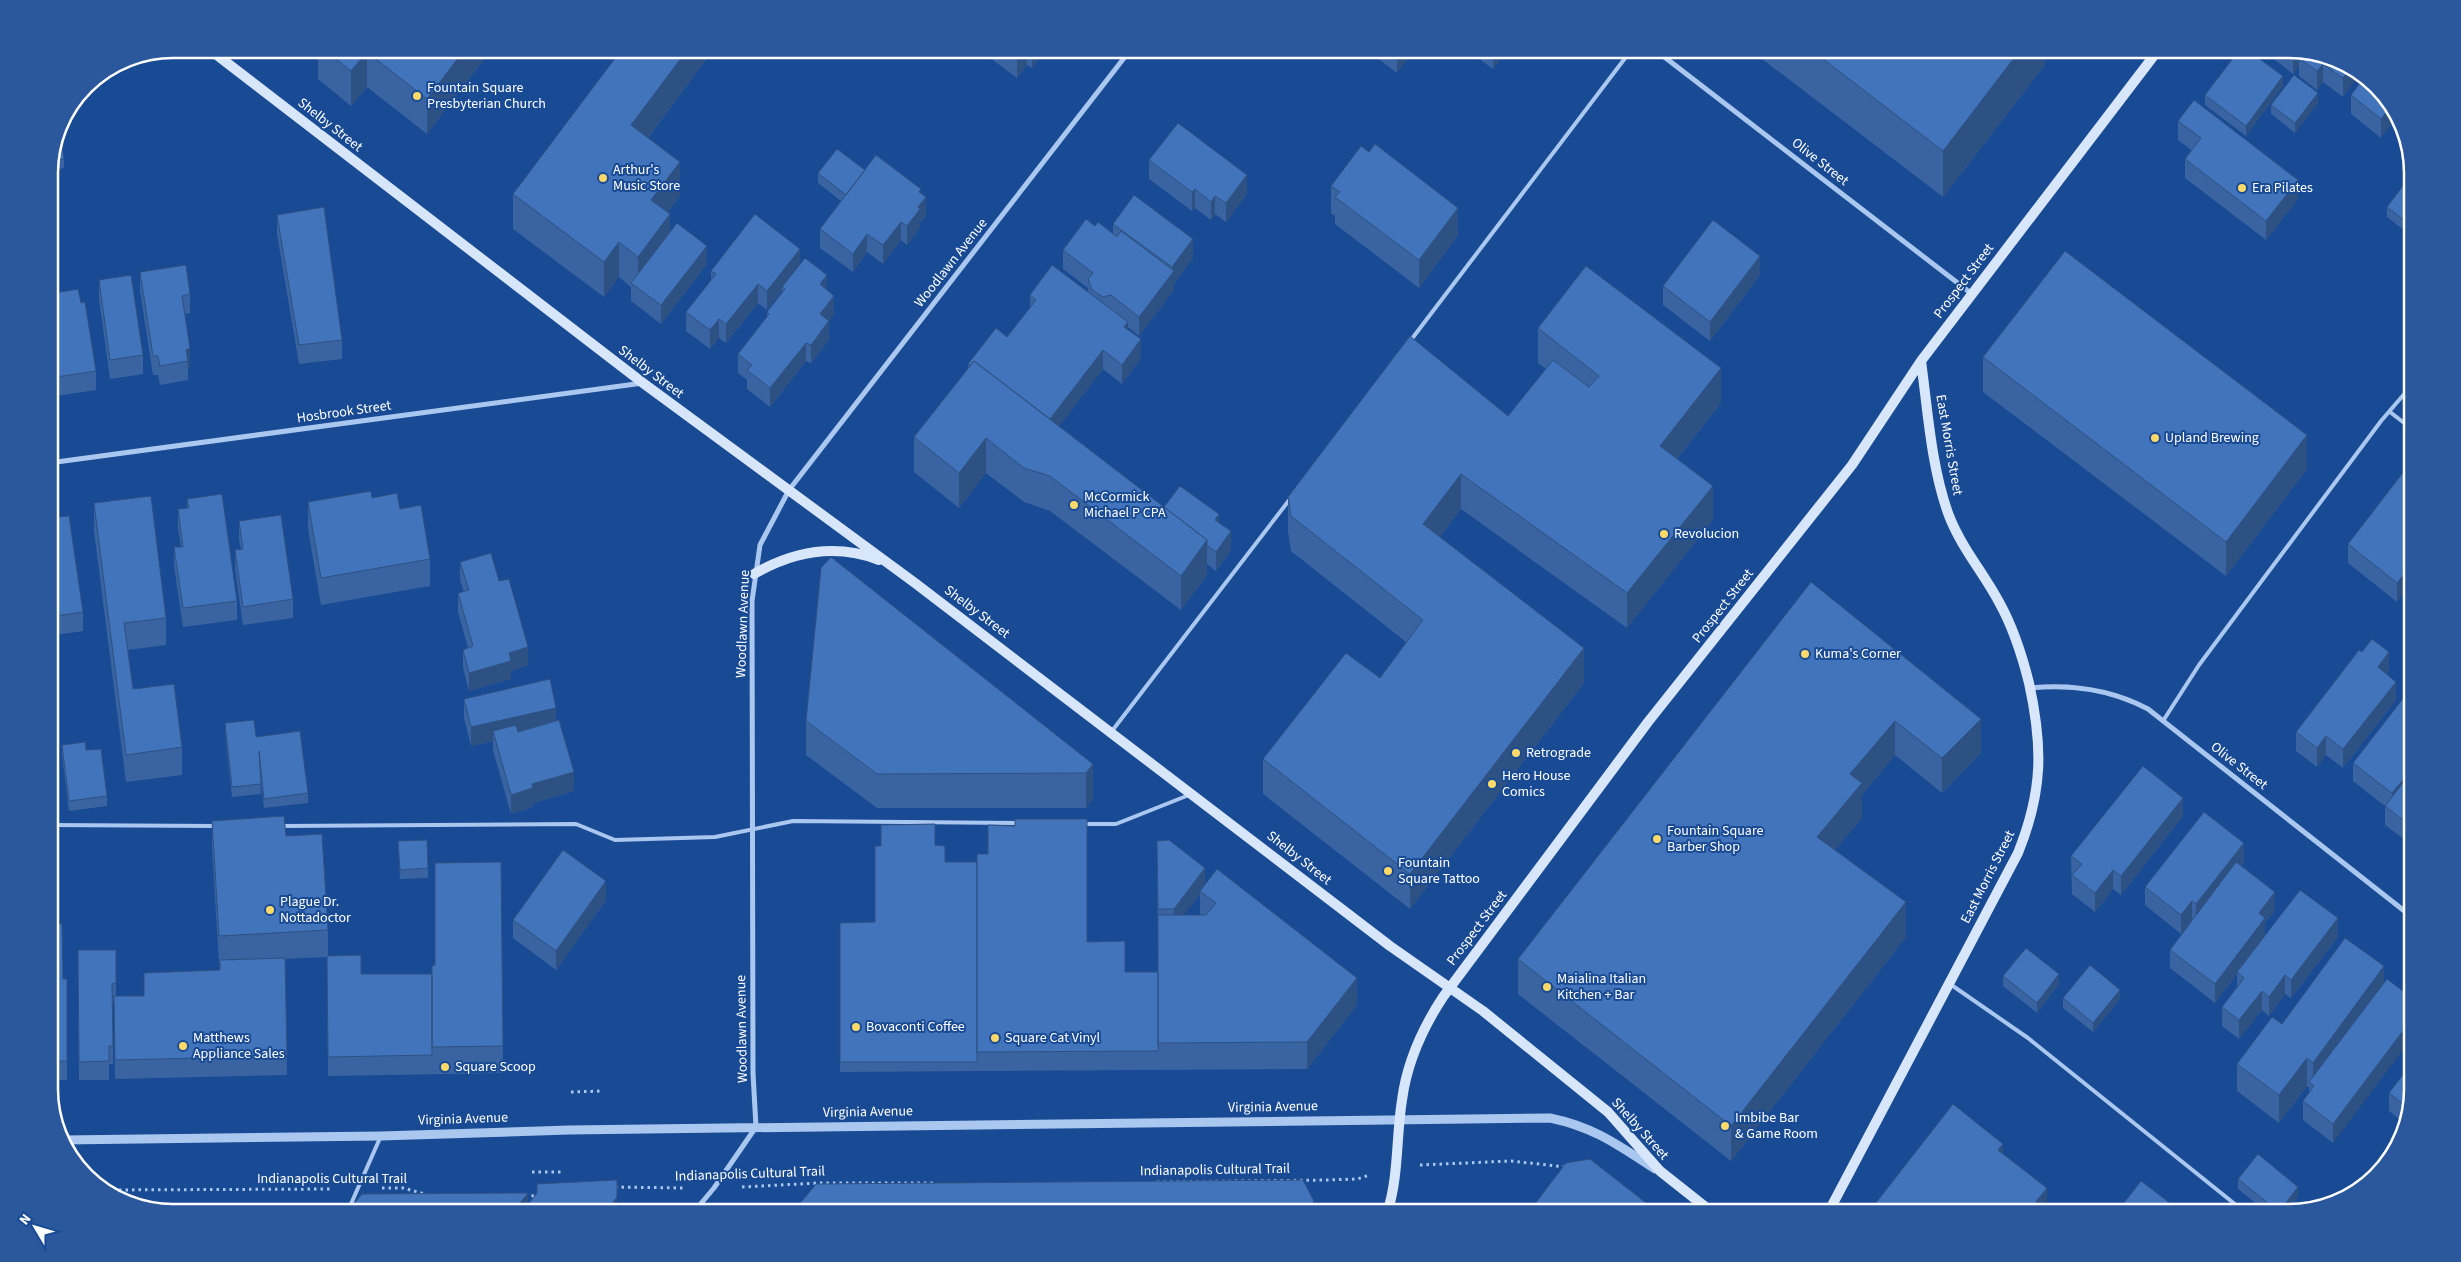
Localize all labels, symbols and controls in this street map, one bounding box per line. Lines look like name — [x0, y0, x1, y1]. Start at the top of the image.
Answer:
place label: Fountain Square Presbyterian Church — [427, 78, 546, 114]
marker: Fountain Square Presbyterian Church — [411, 90, 423, 102]
street label: Shelby Street — [293, 93, 367, 157]
street label: Olive Street — [1787, 133, 1853, 191]
place label: Arthur's Music Store — [613, 160, 680, 196]
marker: Arthur's Music Store — [597, 172, 609, 184]
place label: Era Pilates — [2252, 178, 2313, 198]
marker: Era Pilates — [2236, 182, 2248, 194]
street label: Woodlawn Avenue — [910, 214, 992, 312]
street label: Prospect Street — [1929, 239, 1999, 323]
street label: Shelby Street — [614, 341, 688, 404]
street label: East Morris Street — [1930, 393, 1968, 497]
street label: Hosbrook Street — [296, 395, 393, 429]
place label: Upland Brewing — [2165, 428, 2259, 448]
marker: Upland Brewing — [2149, 432, 2161, 444]
place label: McCormick Michael P CPA — [1084, 487, 1166, 523]
marker: McCormick Michael P CPA — [1068, 499, 1080, 511]
place label: Revolucion — [1674, 524, 1739, 544]
marker: Revolucion — [1658, 528, 1670, 540]
street label: Prospect Street — [1688, 564, 1759, 647]
street label: Woodlawn Avenue — [731, 570, 755, 678]
street label: Shelby Street — [940, 581, 1014, 644]
place label: Kuma's Corner — [1815, 644, 1901, 664]
marker: Kuma's Corner — [1799, 648, 1811, 660]
street label: Olive Street — [2206, 737, 2272, 795]
place label: Retrograde — [1526, 743, 1591, 763]
marker: Retrograde — [1510, 747, 1522, 759]
place label: Hero House Comics — [1502, 766, 1570, 802]
marker: Hero House Comics — [1486, 778, 1498, 790]
place label: Fountain Square Barber Shop — [1667, 821, 1764, 857]
street label: Shelby Street — [1262, 826, 1336, 890]
street label: East Morris Street — [1956, 827, 2020, 927]
marker: Fountain Square Barber Shop — [1651, 833, 1663, 845]
place label: Fountain Square Tattoo — [1398, 853, 1480, 889]
marker: Fountain Square Tattoo — [1382, 865, 1394, 877]
street label: Prospect Street — [1442, 886, 1512, 970]
place label: Plague Dr. Nottadoctor — [280, 892, 351, 928]
marker: Plague Dr. Nottadoctor — [264, 904, 276, 916]
place label: Maialina Italian Kitchen + Bar — [1557, 969, 1646, 1005]
street label: Woodlawn Avenue — [731, 975, 753, 1083]
marker: Maialina Italian Kitchen + Bar — [1541, 981, 1553, 993]
place label: Bovaconti Coffee — [866, 1017, 965, 1037]
marker: Bovaconti Coffee — [850, 1021, 862, 1033]
place label: Matthews Appliance Sales — [193, 1028, 285, 1064]
place label: Square Cat Vinyl — [1005, 1028, 1101, 1048]
marker: Square Cat Vinyl — [989, 1032, 1001, 1044]
marker: Matthews Appliance Sales — [177, 1040, 189, 1052]
place label: Square Scoop — [455, 1057, 536, 1077]
marker: Square Scoop — [439, 1061, 451, 1073]
street label: Shelby Street — [1607, 1093, 1674, 1165]
street label: Virginia Avenue — [1228, 1096, 1318, 1118]
street label: Virginia Avenue — [823, 1101, 913, 1123]
street label: Virginia Avenue — [418, 1107, 508, 1131]
place label: Imbibe Bar & Game Room — [1735, 1108, 1818, 1144]
marker: Imbibe Bar & Game Room — [1719, 1120, 1731, 1132]
street label: Indianapolis Cultural Trail — [1140, 1159, 1291, 1181]
street label: Indianapolis Cultural Trail — [675, 1161, 826, 1187]
street label: Indianapolis Cultural Trail — [257, 1169, 408, 1189]
north arrow — [10, 1202, 60, 1252]
text: N — [15, 1210, 36, 1229]

